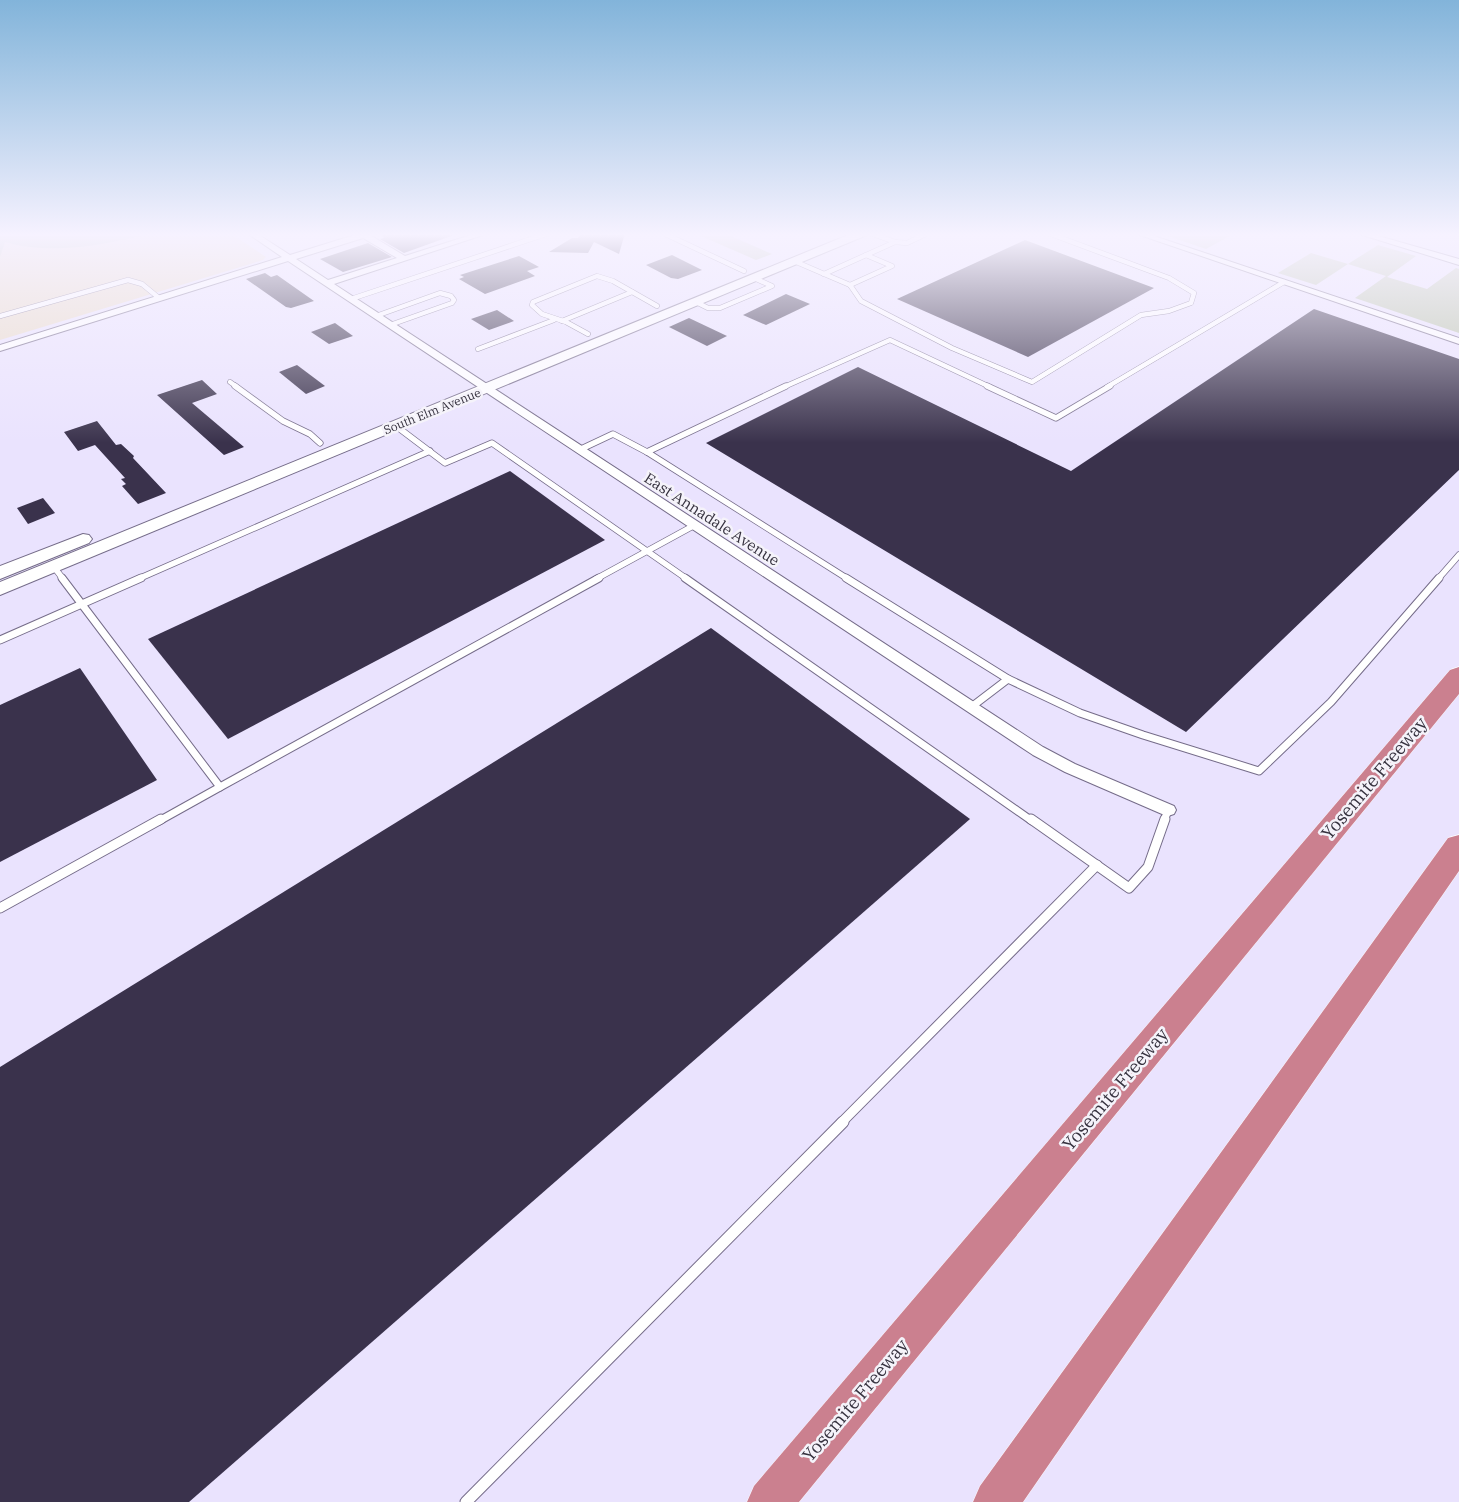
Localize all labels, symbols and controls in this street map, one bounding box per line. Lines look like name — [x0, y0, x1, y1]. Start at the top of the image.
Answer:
street label: South Elm Avenue — [381, 385, 483, 437]
street label: East Annadale Avenue — [641, 468, 783, 570]
street label: Yosemite Freeway — [1316, 712, 1432, 844]
street label: Yosemite Freeway — [1057, 1023, 1173, 1155]
street label: Yosemite Freeway — [797, 1334, 913, 1466]

